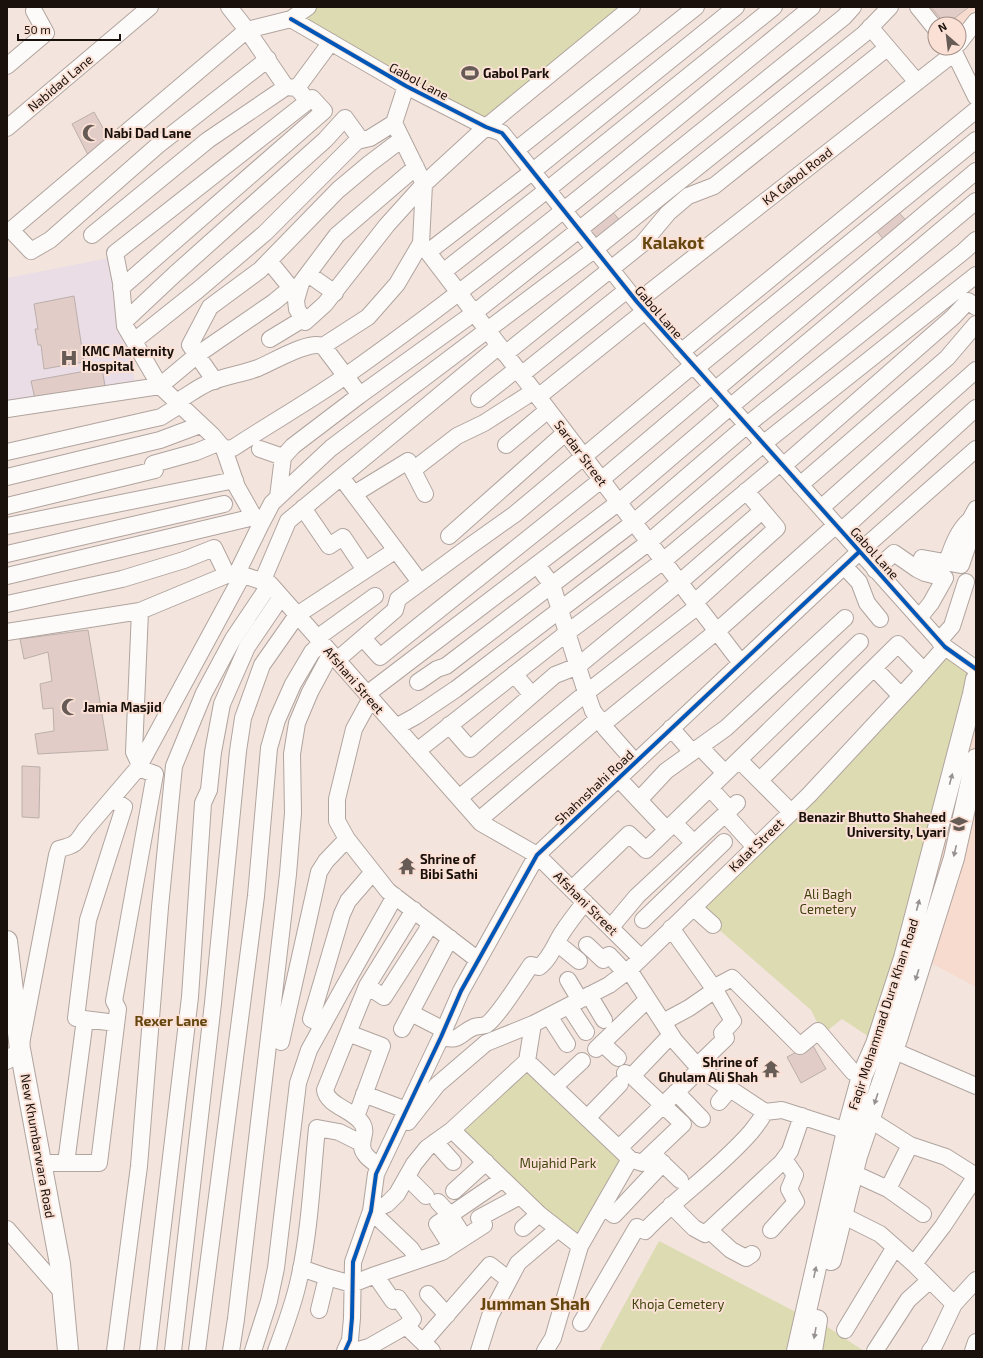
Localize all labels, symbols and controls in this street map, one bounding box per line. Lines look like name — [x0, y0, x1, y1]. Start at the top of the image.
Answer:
scale bar — [18, 16, 120, 42]
north arrow — [927, 16, 967, 56]
text: N — [936, 19, 949, 34]
text: 50 m — [24, 22, 51, 36]
street label: Nabidad Lane — [24, 51, 96, 115]
street label: Gabol Lane — [387, 59, 451, 103]
sports icon: Gabol Park — [460, 63, 480, 83]
place label: Gabol Park — [483, 65, 550, 81]
mosque icon: Nabi Dad Lane — [81, 123, 101, 143]
place label: Nabi Dad Lane — [104, 125, 191, 141]
street label: KA Gabol Road — [759, 144, 835, 208]
district label: Kalakot — [642, 232, 704, 252]
street label: Gabol Lane — [632, 282, 686, 342]
place label: KMC Maternity Hospital — [82, 343, 175, 374]
hospital icon: KMC Maternity Hospital — [59, 348, 79, 368]
street label: Sardar Street — [551, 417, 611, 489]
street label: Gabol Lane — [847, 524, 903, 582]
street label: Afshani Street — [320, 643, 388, 717]
mosque icon: Jamia Masjid — [60, 697, 80, 717]
place label: Jamia Masjid — [83, 699, 162, 715]
street label: Shahnshahi Road — [551, 746, 637, 828]
one-way arrow — [948, 773, 954, 785]
place label: Benazir Bhutto Shaheed University, Lyari — [799, 809, 946, 840]
school or university icon: Benazir Bhutto Shaheed University, Lyari — [949, 814, 969, 834]
street label: Kalat Street — [725, 815, 787, 875]
one-way arrow — [952, 845, 958, 857]
place label: Shrine of Bibi Sathi — [420, 851, 478, 882]
temple icon: Shrine of Bibi Sathi — [397, 856, 417, 876]
street label: Afshani Street — [551, 868, 621, 938]
park label: Ali Bagh Cemetery — [800, 886, 857, 917]
one-way arrow — [915, 898, 921, 910]
street label: Faqir Mohammad Dura Khan Road — [844, 916, 922, 1112]
one-way arrow — [913, 970, 919, 982]
district label: Rexer Lane — [134, 1012, 208, 1029]
place label: Shrine of Ghulam Ali Shah — [659, 1054, 759, 1085]
temple icon: Shrine of Ghulam Ali Shah — [761, 1059, 781, 1079]
street label: New Khumbarwara Road — [17, 1073, 59, 1219]
one-way arrow — [873, 1093, 879, 1105]
park label: Mujahid Park — [520, 1155, 597, 1171]
one-way arrow — [812, 1266, 818, 1278]
district label: Jumman Shah — [480, 1293, 590, 1313]
park label: Khoja Cemetery — [632, 1296, 724, 1312]
one-way arrow — [812, 1327, 818, 1339]

